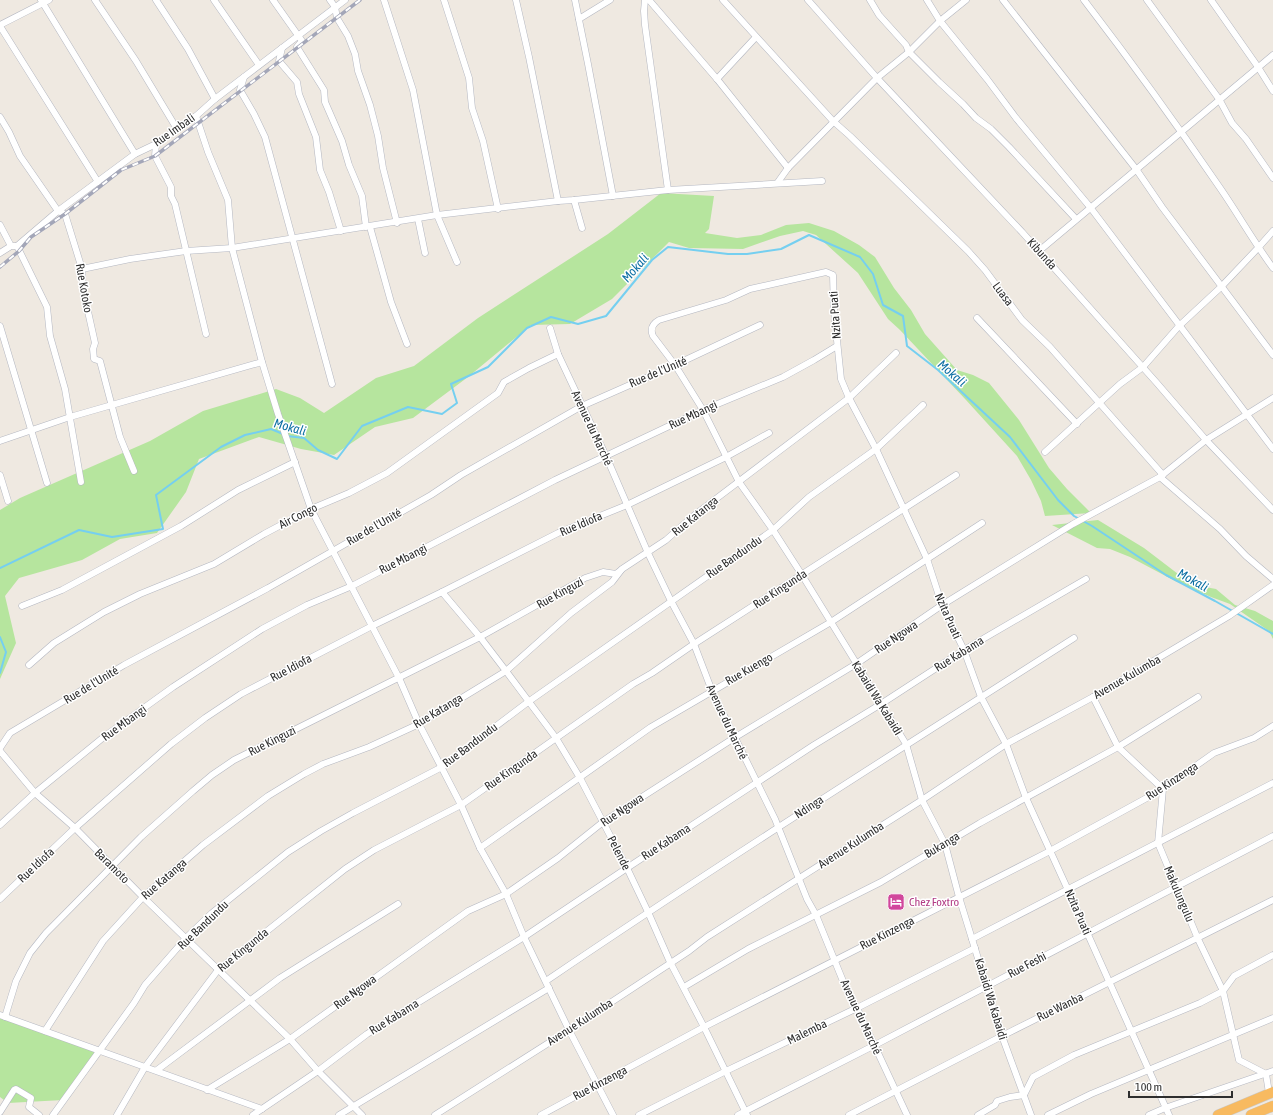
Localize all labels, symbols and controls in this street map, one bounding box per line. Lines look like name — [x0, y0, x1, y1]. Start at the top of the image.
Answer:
street label: Rue Imbali — [150, 111, 198, 149]
street label: Kibunda — [1024, 235, 1060, 273]
water label: Mokali — [619, 251, 651, 285]
street label: Rue Kotoko — [73, 262, 95, 314]
street label: Luasa — [990, 279, 1016, 309]
street label: Nzita Puati — [826, 290, 844, 340]
street label: Rue de l'Unité — [627, 354, 689, 390]
water label: Mokali — [935, 357, 969, 389]
street label: Avenue du Marché — [569, 388, 615, 468]
street label: Rue Mbangi — [667, 398, 719, 432]
water label: Mokali — [272, 416, 308, 438]
street label: Rue Katanga — [669, 493, 721, 539]
street label: Air Congo — [276, 500, 320, 532]
street label: Rue de l'Unité — [344, 506, 404, 548]
street label: Rue Idiofa — [558, 509, 604, 539]
street label: Rue Bandundu — [703, 533, 765, 581]
street label: Rue Mbangi — [377, 541, 429, 577]
water label: Mokali — [1175, 565, 1211, 595]
street label: Rue Kingunda — [750, 566, 810, 612]
street label: Rue Kinguzi — [534, 574, 586, 612]
street label: Nzita Puati — [932, 591, 964, 641]
street label: Rue Ngowa — [872, 617, 920, 657]
street label: Rue Kabama — [932, 633, 986, 675]
street label: Rue Kuengo — [723, 650, 775, 688]
street label: Rue Idiofa — [268, 651, 314, 685]
street label: Avenue Kulumba — [1091, 652, 1163, 702]
street label: Kabaidi Wa Kabaidi — [849, 658, 905, 738]
street label: Rue de l'Unité — [61, 663, 121, 707]
street label: Avenue du Marché — [704, 682, 750, 762]
street label: Rue Katanga — [411, 691, 465, 731]
street label: Rue Mbangi — [99, 702, 149, 744]
street label: Rue Bandundu — [440, 720, 500, 770]
street label: Rue Kinguzi — [246, 723, 298, 759]
street label: Rue Kingunda — [482, 747, 540, 793]
street label: Rue Kinzenga — [1143, 759, 1201, 803]
street label: Rue Ngowa — [598, 790, 646, 830]
street label: Ndinga — [792, 792, 826, 822]
street label: Avenue Kulumba — [816, 819, 886, 871]
street label: Rue Kabama — [639, 821, 693, 863]
street label: Bukanga — [922, 829, 962, 861]
street label: Pelende — [604, 833, 634, 873]
street label: Rue Idiofa — [15, 845, 57, 885]
street label: Baramoto — [92, 846, 133, 887]
street label: Rue Katanga — [138, 856, 190, 902]
street label: Makulungulu — [1161, 864, 1197, 924]
street label: Nzita Puati — [1062, 887, 1094, 937]
hotel icon: Chez Foxtro — [886, 892, 906, 912]
place label: Chez Foxtro — [909, 895, 960, 909]
street label: Rue Bandundu — [175, 897, 231, 953]
street label: Rue Kinzenga — [857, 913, 917, 953]
street label: Rue Kingunda — [215, 925, 271, 975]
street label: Rue Feshi — [1005, 949, 1049, 981]
street label: Kabaidi Wa Kabaidi — [972, 956, 1010, 1042]
street label: Rue Ngowa — [331, 972, 379, 1012]
street label: Avenue du Marché — [838, 977, 884, 1057]
street label: Rue Wanba — [1035, 990, 1085, 1024]
street label: Rue Kabama — [367, 996, 421, 1038]
street label: Avenue Kulumba — [545, 996, 615, 1048]
street label: Malemba — [785, 1016, 829, 1048]
street label: Rue Kinzenga — [571, 1063, 629, 1103]
scale bar — [1129, 1073, 1232, 1099]
text: 100 m — [1135, 1080, 1162, 1094]

